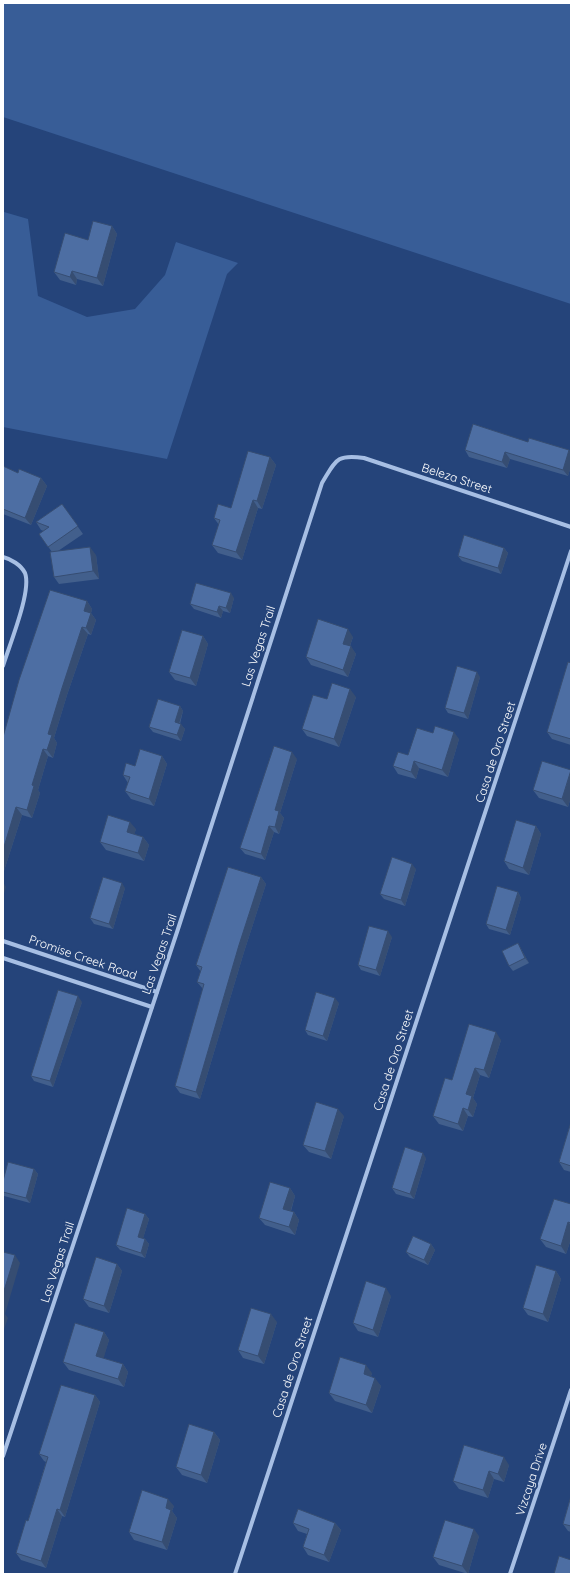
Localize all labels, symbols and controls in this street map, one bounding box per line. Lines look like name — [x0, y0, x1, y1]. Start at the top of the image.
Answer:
street label: Beleza Street — [420, 460, 494, 496]
street label: Las Vegas Trail — [238, 604, 278, 688]
street label: Casa de Oro Street — [472, 699, 518, 805]
street label: Las Vegas Trail — [138, 912, 180, 996]
street label: Promise Creek Road — [27, 931, 139, 983]
street label: Casa de Oro Street — [370, 1007, 416, 1113]
street label: Las Vegas Trail — [37, 1220, 77, 1304]
street label: Casa de Oro Street — [269, 1314, 315, 1420]
street label: Vizcaya Drive — [512, 1440, 550, 1517]

